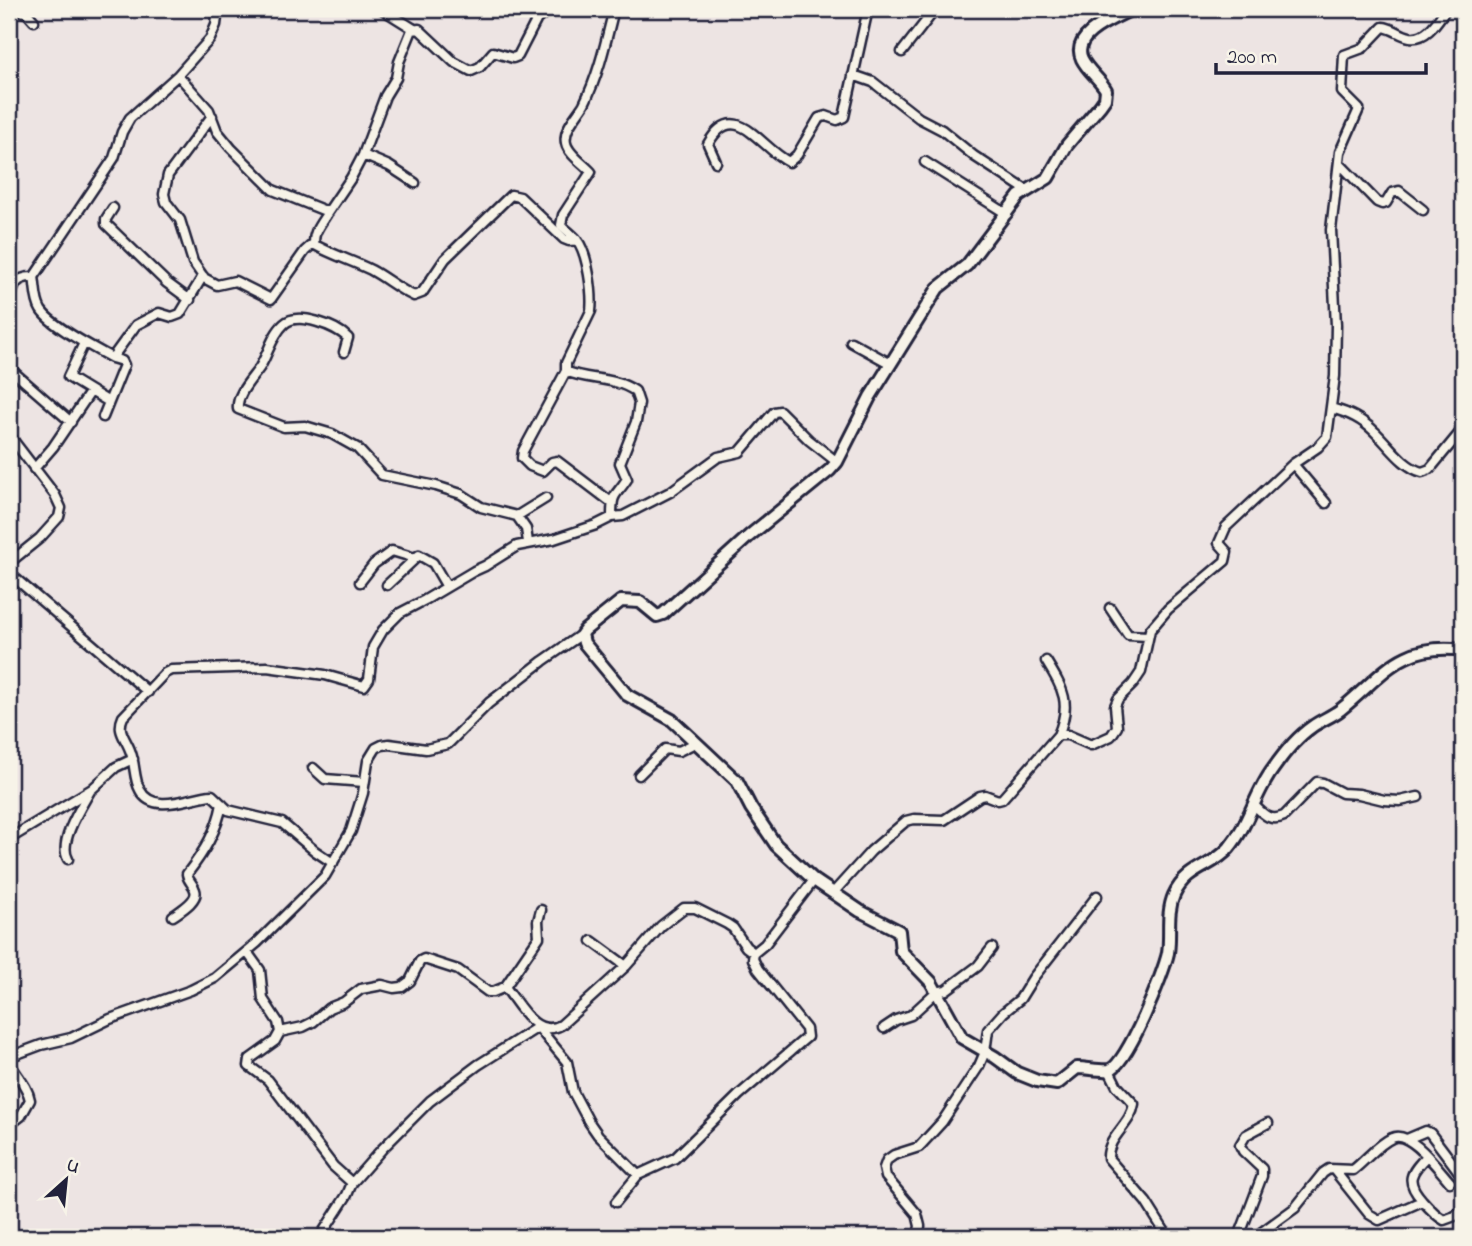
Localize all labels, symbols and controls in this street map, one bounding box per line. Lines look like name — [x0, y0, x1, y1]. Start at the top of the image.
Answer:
scale bar — [1216, 32, 1426, 76]
text: 200 m — [1227, 43, 1277, 73]
north arrow — [32, 1144, 102, 1214]
text: U — [61, 1152, 84, 1182]

